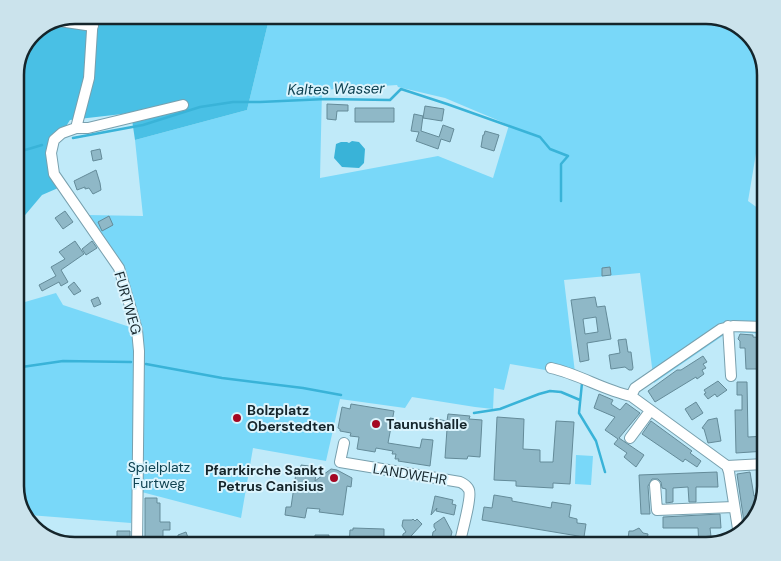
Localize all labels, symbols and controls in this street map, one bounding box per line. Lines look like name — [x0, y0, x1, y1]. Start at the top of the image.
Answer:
water label: Kaltes Wasser — [287, 78, 385, 100]
street label: FURTWEG — [110, 269, 146, 337]
place label: Bolzplatz Oberstedten — [247, 401, 335, 435]
marker: Bolzplatz Oberstedten — [231, 412, 243, 424]
place label: Taunushalle — [386, 415, 467, 433]
marker: Taunushalle — [370, 418, 382, 430]
park label: Spielplatz Furtweg — [128, 458, 190, 492]
street label: LANDWEHR — [372, 459, 448, 489]
place label: Pfarrkirche Sankt Petrus Canisius — [205, 461, 324, 495]
marker: Pfarrkirche Sankt Petrus Canisius — [328, 472, 340, 484]

